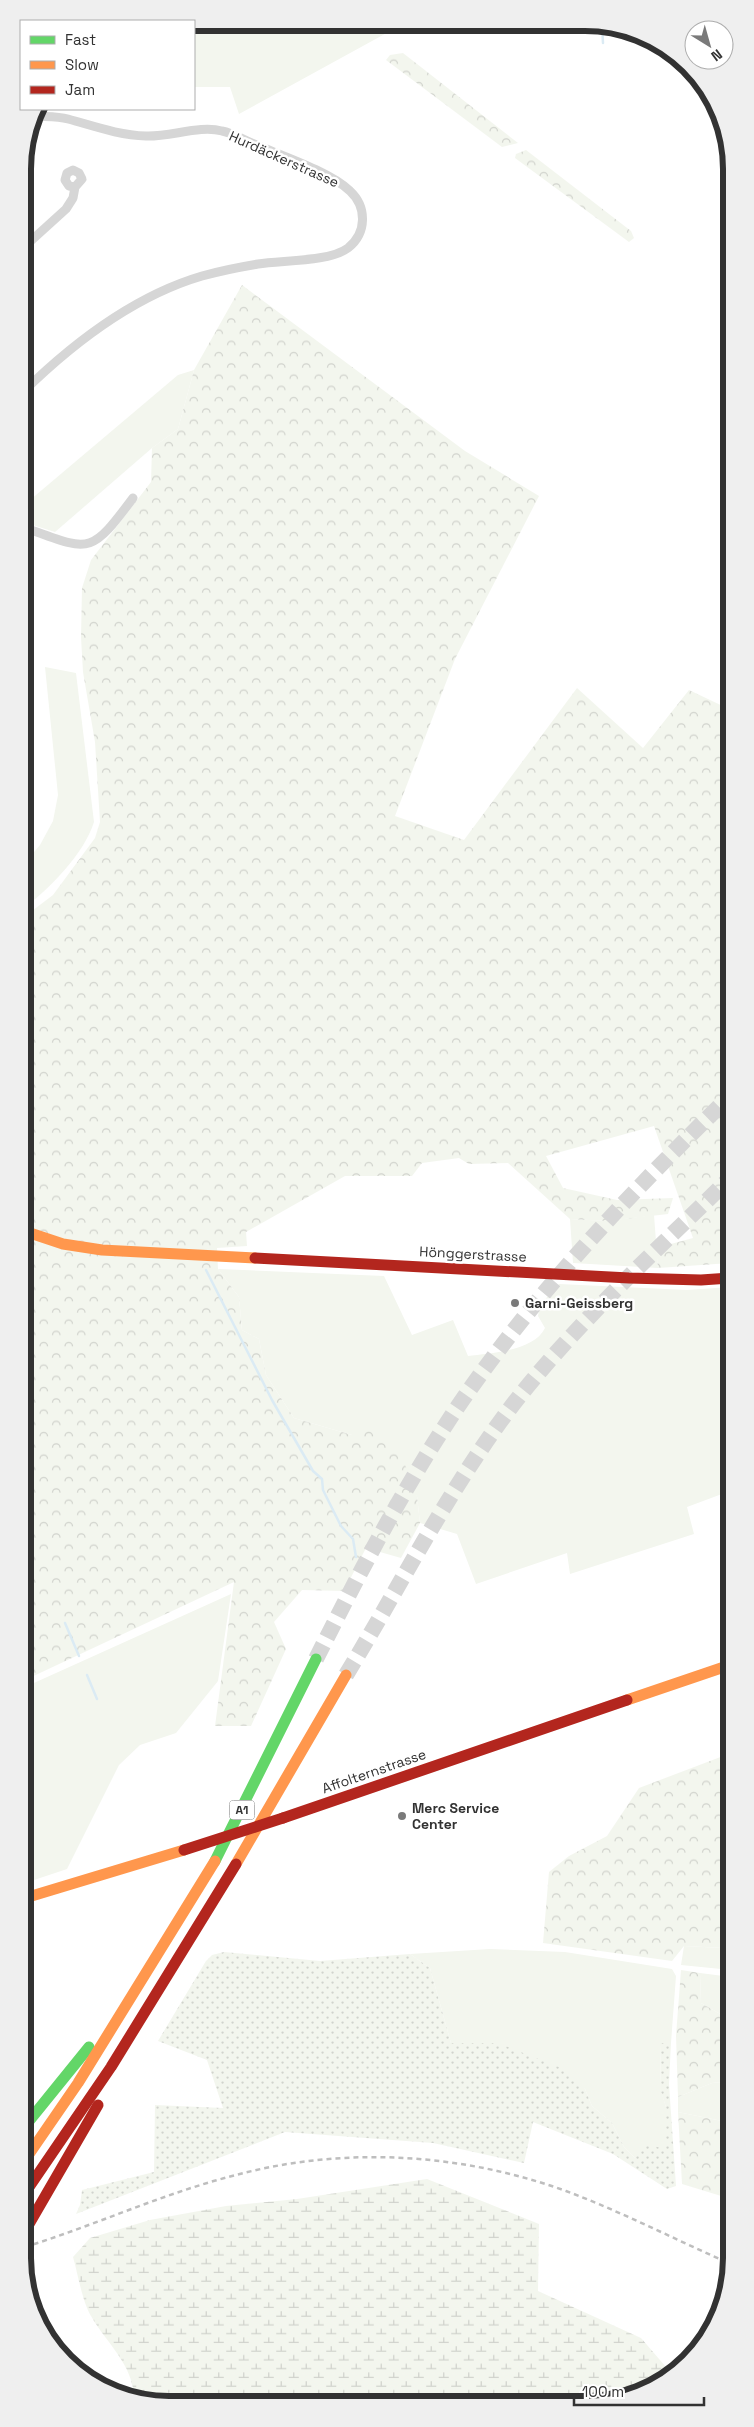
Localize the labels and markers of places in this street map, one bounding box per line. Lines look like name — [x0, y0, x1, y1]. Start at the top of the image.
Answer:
place label: Garni-Geissberg — [525, 1294, 633, 1312]
marker: Garni-Geissberg — [509, 1297, 521, 1309]
place label: Merc Service Center — [412, 1799, 499, 1833]
marker: Merc Service Center — [396, 1810, 408, 1822]

